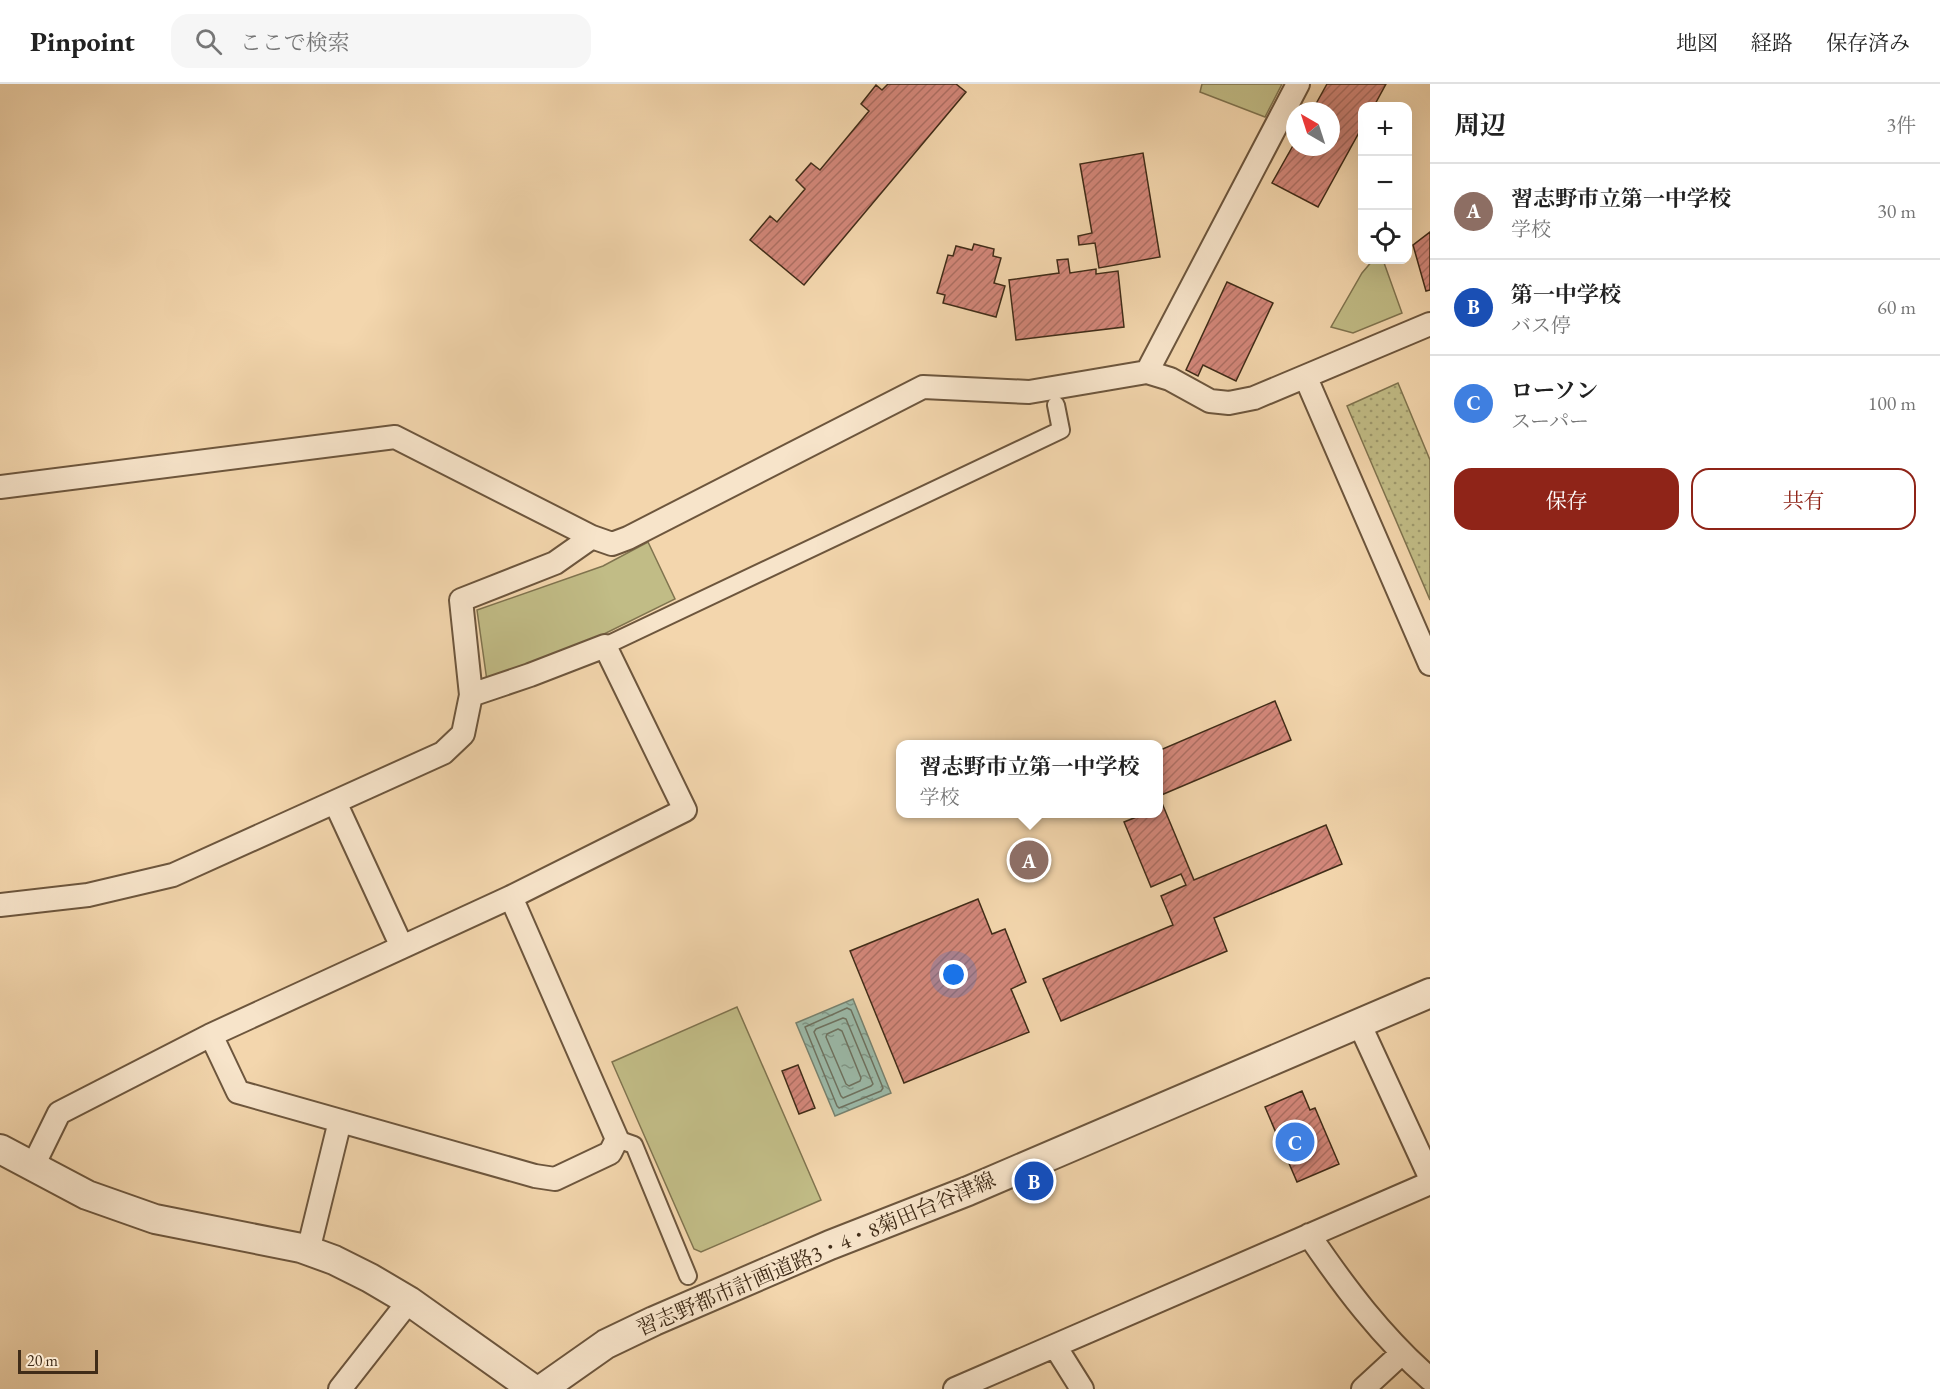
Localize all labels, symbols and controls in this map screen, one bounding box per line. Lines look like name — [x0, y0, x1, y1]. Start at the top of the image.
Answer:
search box — [171, 14, 591, 68]
text: Pinpoint — [30, 23, 135, 59]
icon: search — [192, 25, 225, 58]
text: ここで検索 — [240, 28, 350, 57]
text: 地図 — [1676, 29, 1718, 56]
text: 経路 — [1751, 29, 1793, 56]
text: 保存済み — [1826, 29, 1910, 56]
north arrow — [1286, 102, 1340, 156]
map controls — [1358, 102, 1412, 264]
button: + — [1358, 102, 1412, 156]
text: 周辺 — [1454, 108, 1506, 142]
text: 3件 — [1886, 112, 1916, 138]
button: − — [1358, 156, 1412, 210]
text: 習志野市立第一中学校 — [1511, 184, 1731, 213]
text: A — [1466, 198, 1481, 224]
text: 30 m — [1877, 198, 1916, 224]
button: locate — [1358, 210, 1412, 264]
text: 学校 — [1511, 216, 1551, 242]
text: 第一中学校 — [1511, 280, 1621, 309]
text: B — [1467, 294, 1480, 320]
text: 60 m — [1877, 294, 1916, 320]
text: バス停 — [1511, 312, 1571, 338]
text: ローソン — [1511, 376, 1598, 405]
text: C — [1466, 390, 1481, 416]
text: 100 m — [1868, 390, 1916, 416]
text: スーパー — [1511, 408, 1589, 434]
button: 保存 — [1454, 468, 1679, 530]
button: 共有 — [1691, 468, 1916, 530]
popup — [896, 740, 1163, 818]
text: 習志野市立第一中学校 — [919, 752, 1140, 781]
text: 学校 — [919, 784, 959, 810]
pin: A — [1010, 838, 1048, 882]
your location — [939, 960, 968, 989]
pin: C — [1276, 1120, 1314, 1164]
pin: B — [1014, 1158, 1054, 1204]
street label: 習志野都市計画道路3・4・8菊田台谷津線 — [632, 1165, 999, 1342]
scale bar — [18, 1347, 98, 1374]
text: 20 m — [27, 1350, 58, 1371]

